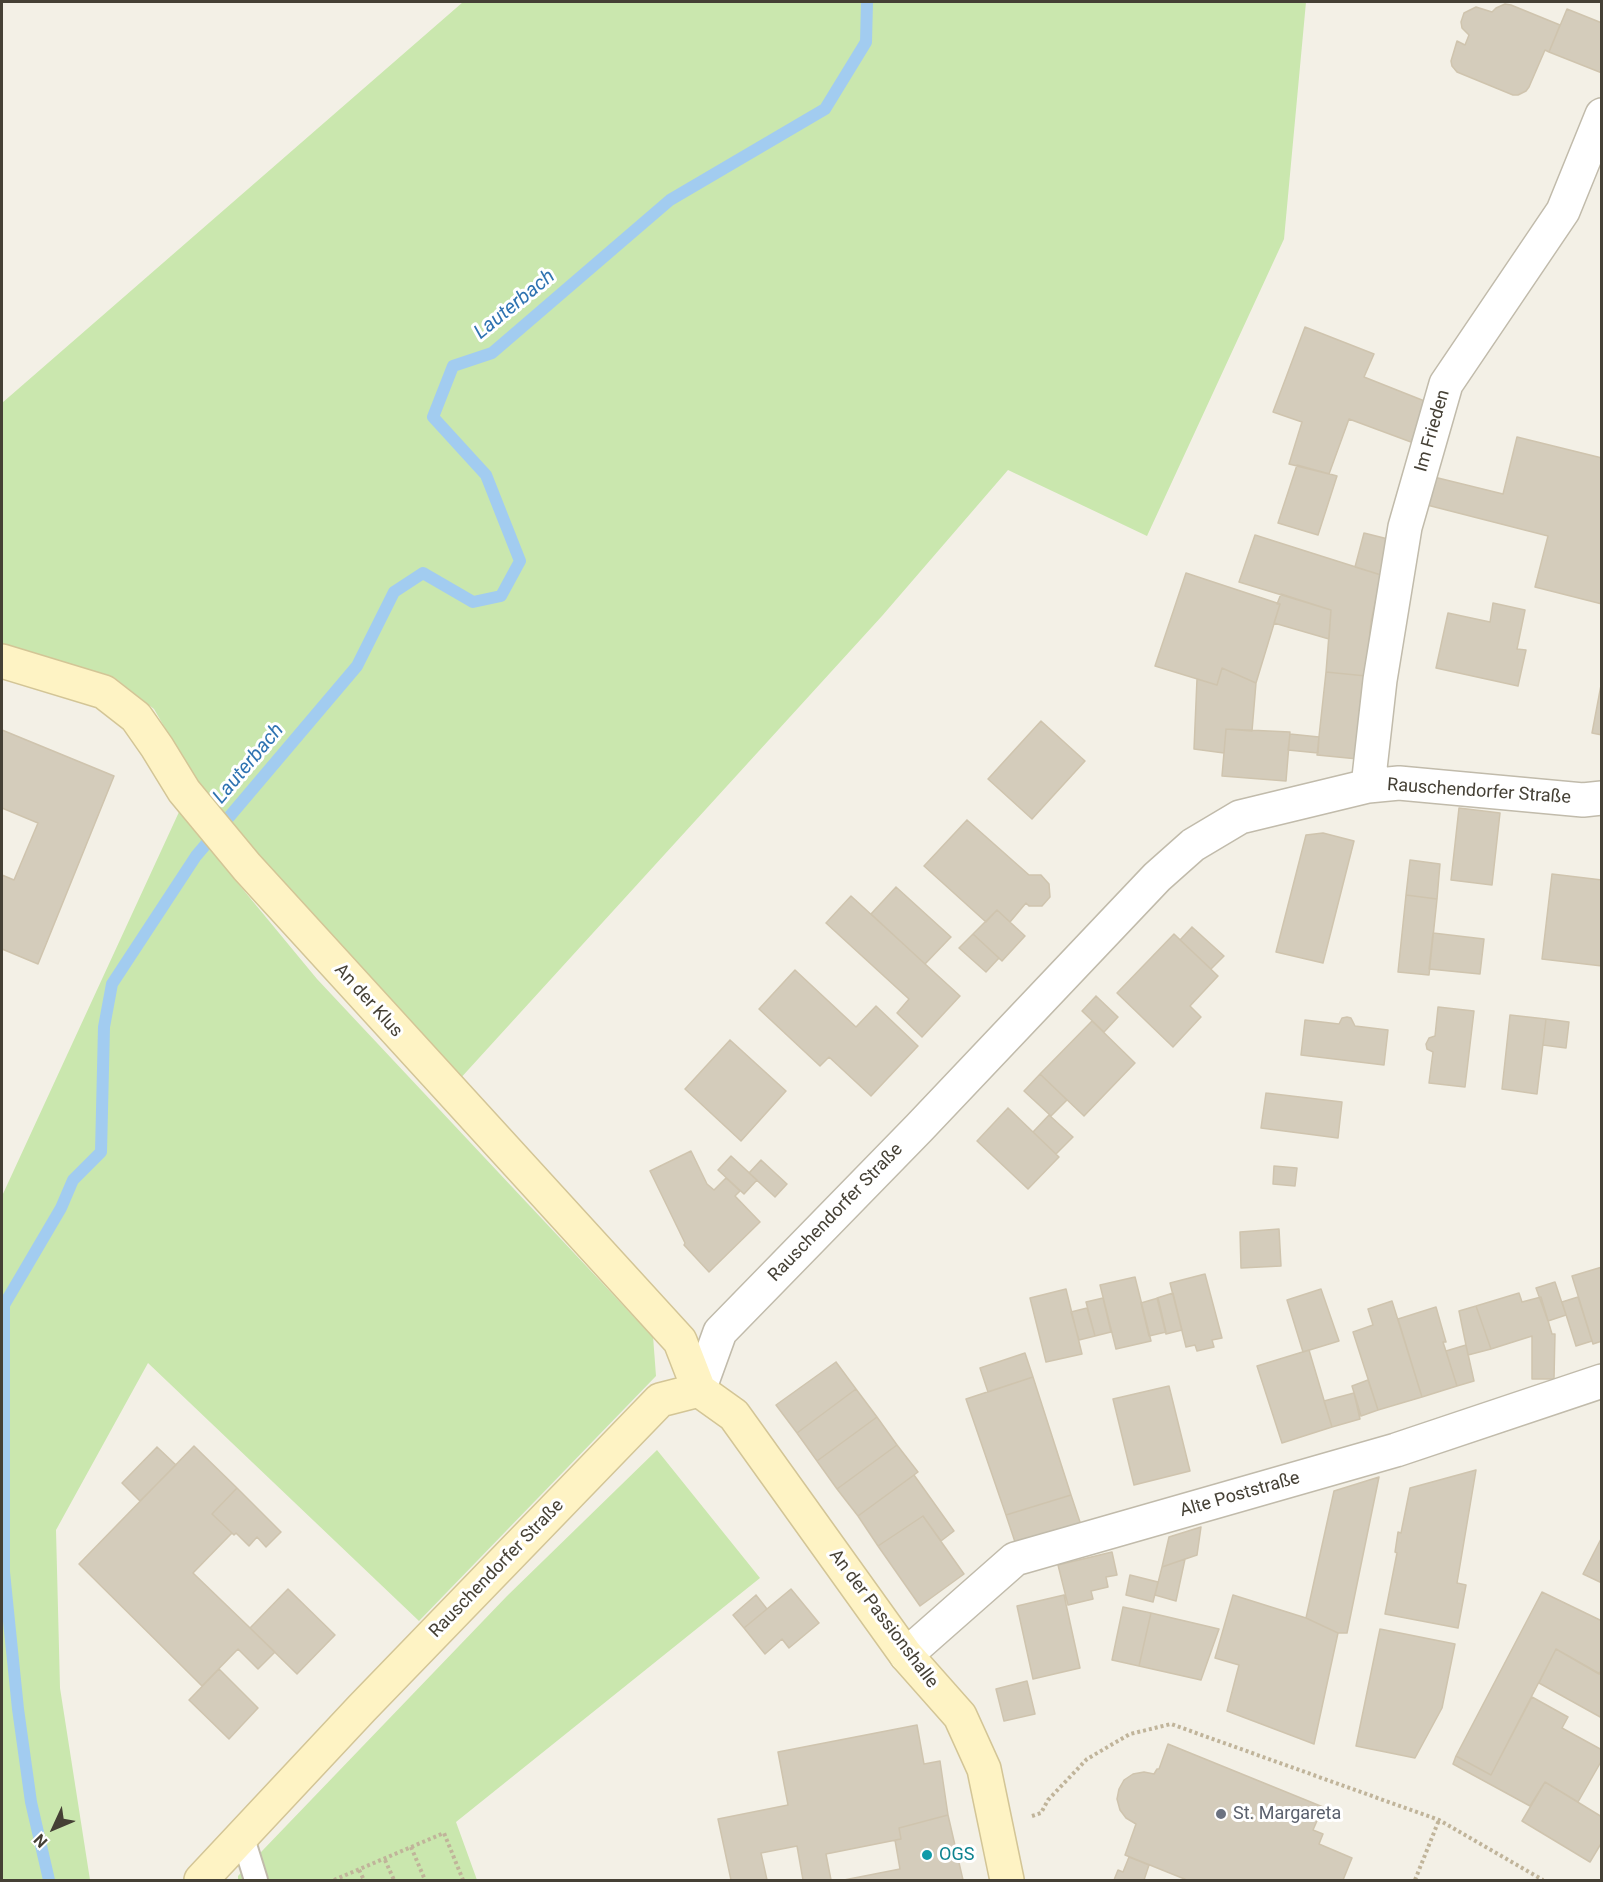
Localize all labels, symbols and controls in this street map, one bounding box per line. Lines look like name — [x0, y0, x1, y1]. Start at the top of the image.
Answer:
water label: Lauterbach — [470, 265, 560, 345]
street label: Im Frieden — [1411, 387, 1455, 475]
water label: Lauterbach — [209, 719, 289, 809]
street label: Rauschendorfer Straße — [1386, 775, 1572, 809]
street label: An der Klus — [329, 960, 407, 1042]
street label: Rauschendorfer Straße — [764, 1139, 908, 1287]
street label: Alte Poststraße — [1178, 1468, 1302, 1522]
street label: Rauschendorfer Straße — [425, 1495, 569, 1643]
street label: An der Passionshalle — [824, 1545, 942, 1693]
north arrow — [24, 1798, 84, 1858]
place label: St. Margareta — [1233, 1803, 1341, 1825]
marker: St. Margareta — [1214, 1807, 1228, 1821]
text: N — [30, 1830, 51, 1852]
place label: OGS — [939, 1844, 974, 1866]
marker: OGS — [920, 1848, 934, 1862]

